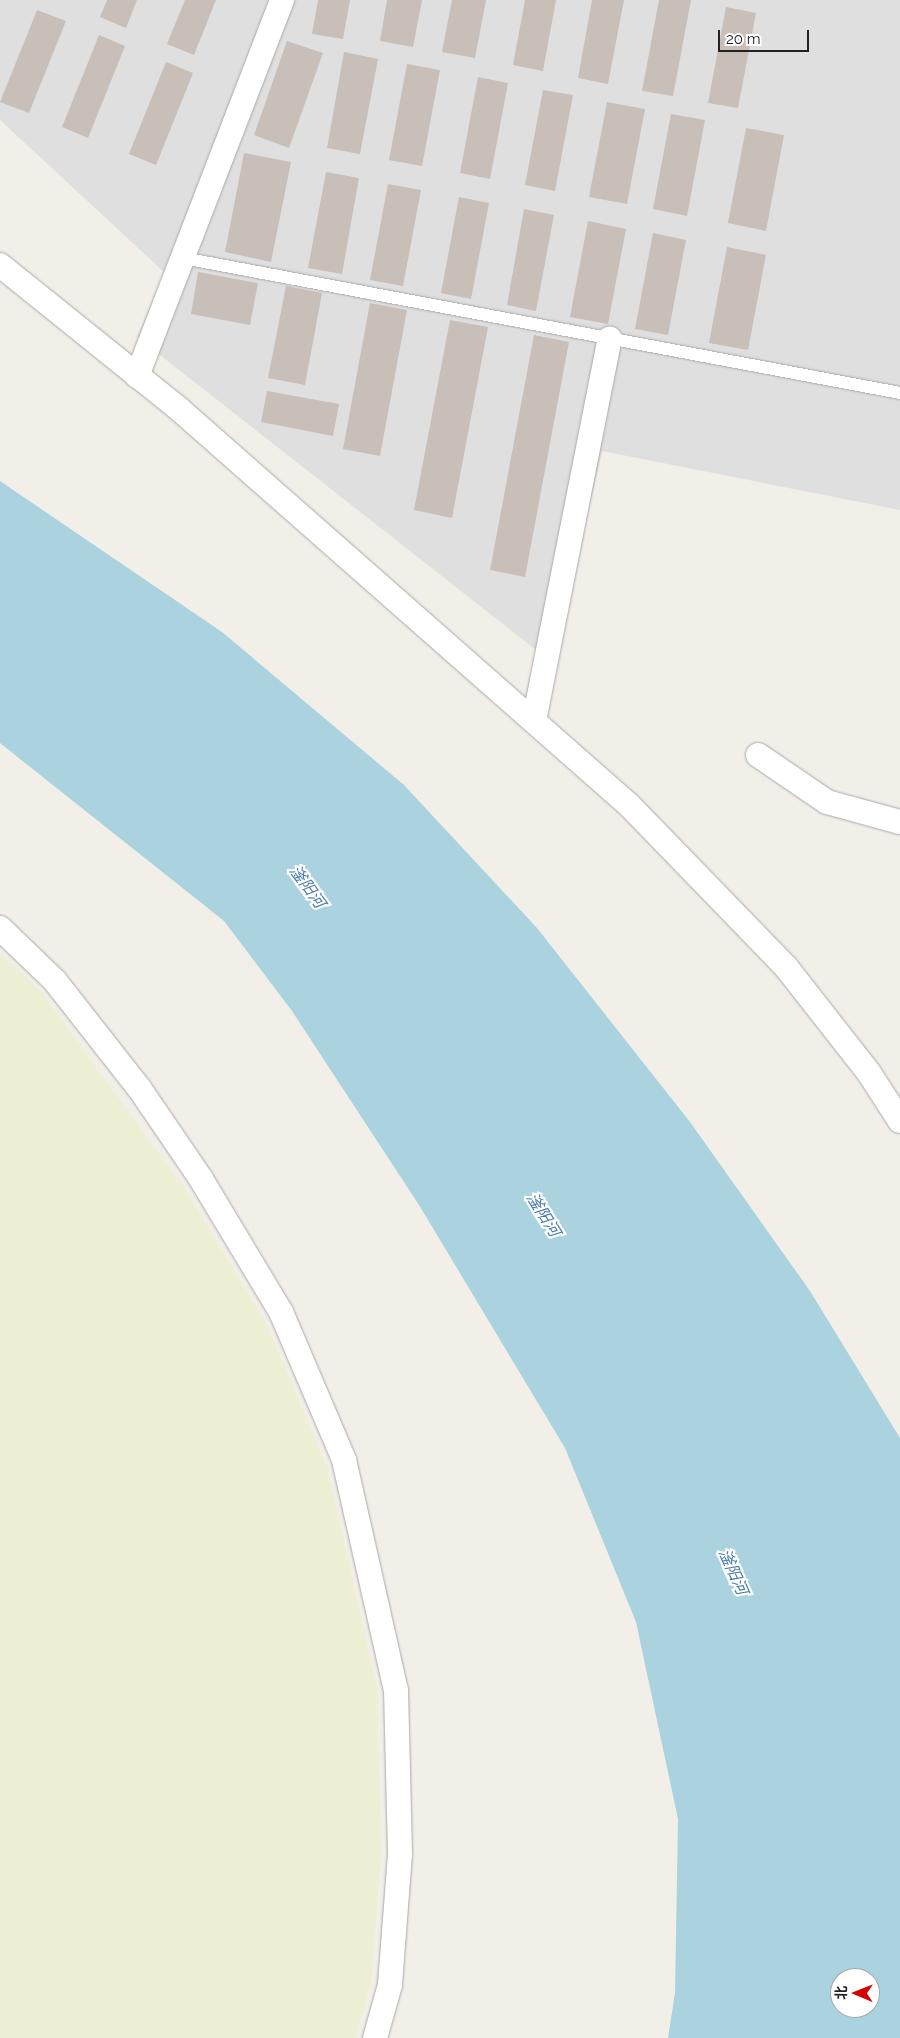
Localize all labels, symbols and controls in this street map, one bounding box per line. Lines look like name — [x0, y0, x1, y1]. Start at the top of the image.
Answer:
scale bar — [720, 20, 811, 52]
text: 20 m — [726, 30, 761, 48]
water label: 滏阳河 — [285, 862, 329, 912]
water label: 滏阳河 — [522, 1190, 564, 1240]
water label: 滏阳河 — [714, 1546, 752, 1598]
north arrow — [830, 1968, 880, 2018]
text: 北 — [833, 1986, 849, 2000]

